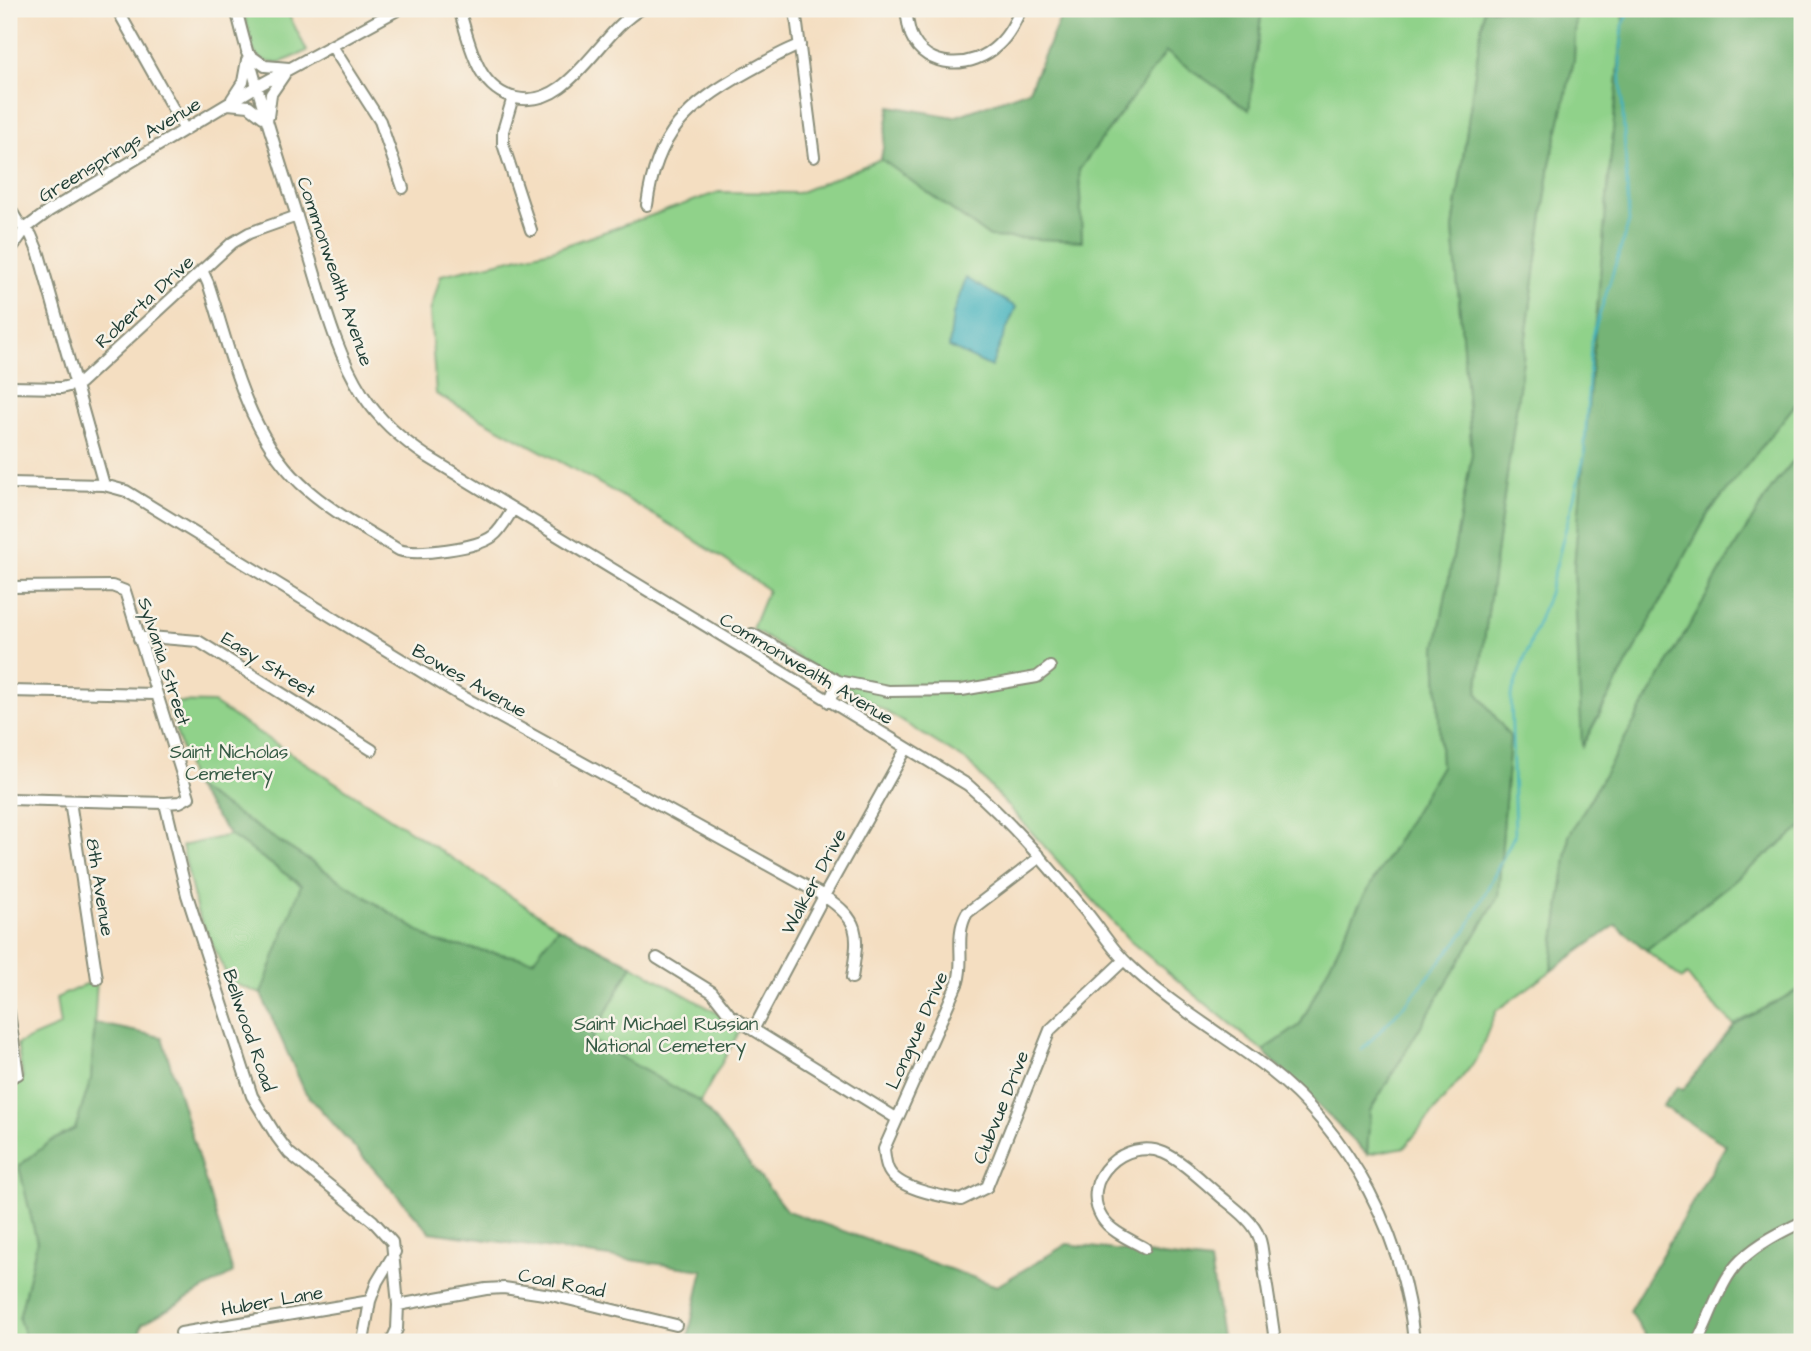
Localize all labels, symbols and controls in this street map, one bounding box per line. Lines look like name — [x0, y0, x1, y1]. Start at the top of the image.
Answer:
street label: Greensprings Avenue — [33, 91, 207, 210]
street label: Commonwealth Avenue — [289, 173, 380, 370]
street label: Roberta Drive — [90, 249, 200, 355]
street label: Sylvania Street — [129, 594, 197, 730]
street label: Commonwealth Avenue — [714, 607, 898, 732]
street label: Easy Street — [215, 625, 321, 706]
street label: Bowes Avenue — [407, 637, 532, 725]
park label: Saint Nicholas Cemetery — [170, 739, 288, 789]
street label: Walker Drive — [775, 824, 854, 939]
street label: 8th Avenue — [78, 836, 121, 938]
street label: Bellwood Road — [215, 966, 282, 1095]
street label: Longvue Drive — [879, 967, 956, 1094]
park label: Saint Michael Russian National Cemetery — [574, 1011, 758, 1061]
street label: Clubvue Drive — [966, 1047, 1036, 1168]
street label: Coal Road — [516, 1262, 608, 1305]
street label: Huber Lane — [219, 1279, 325, 1324]

